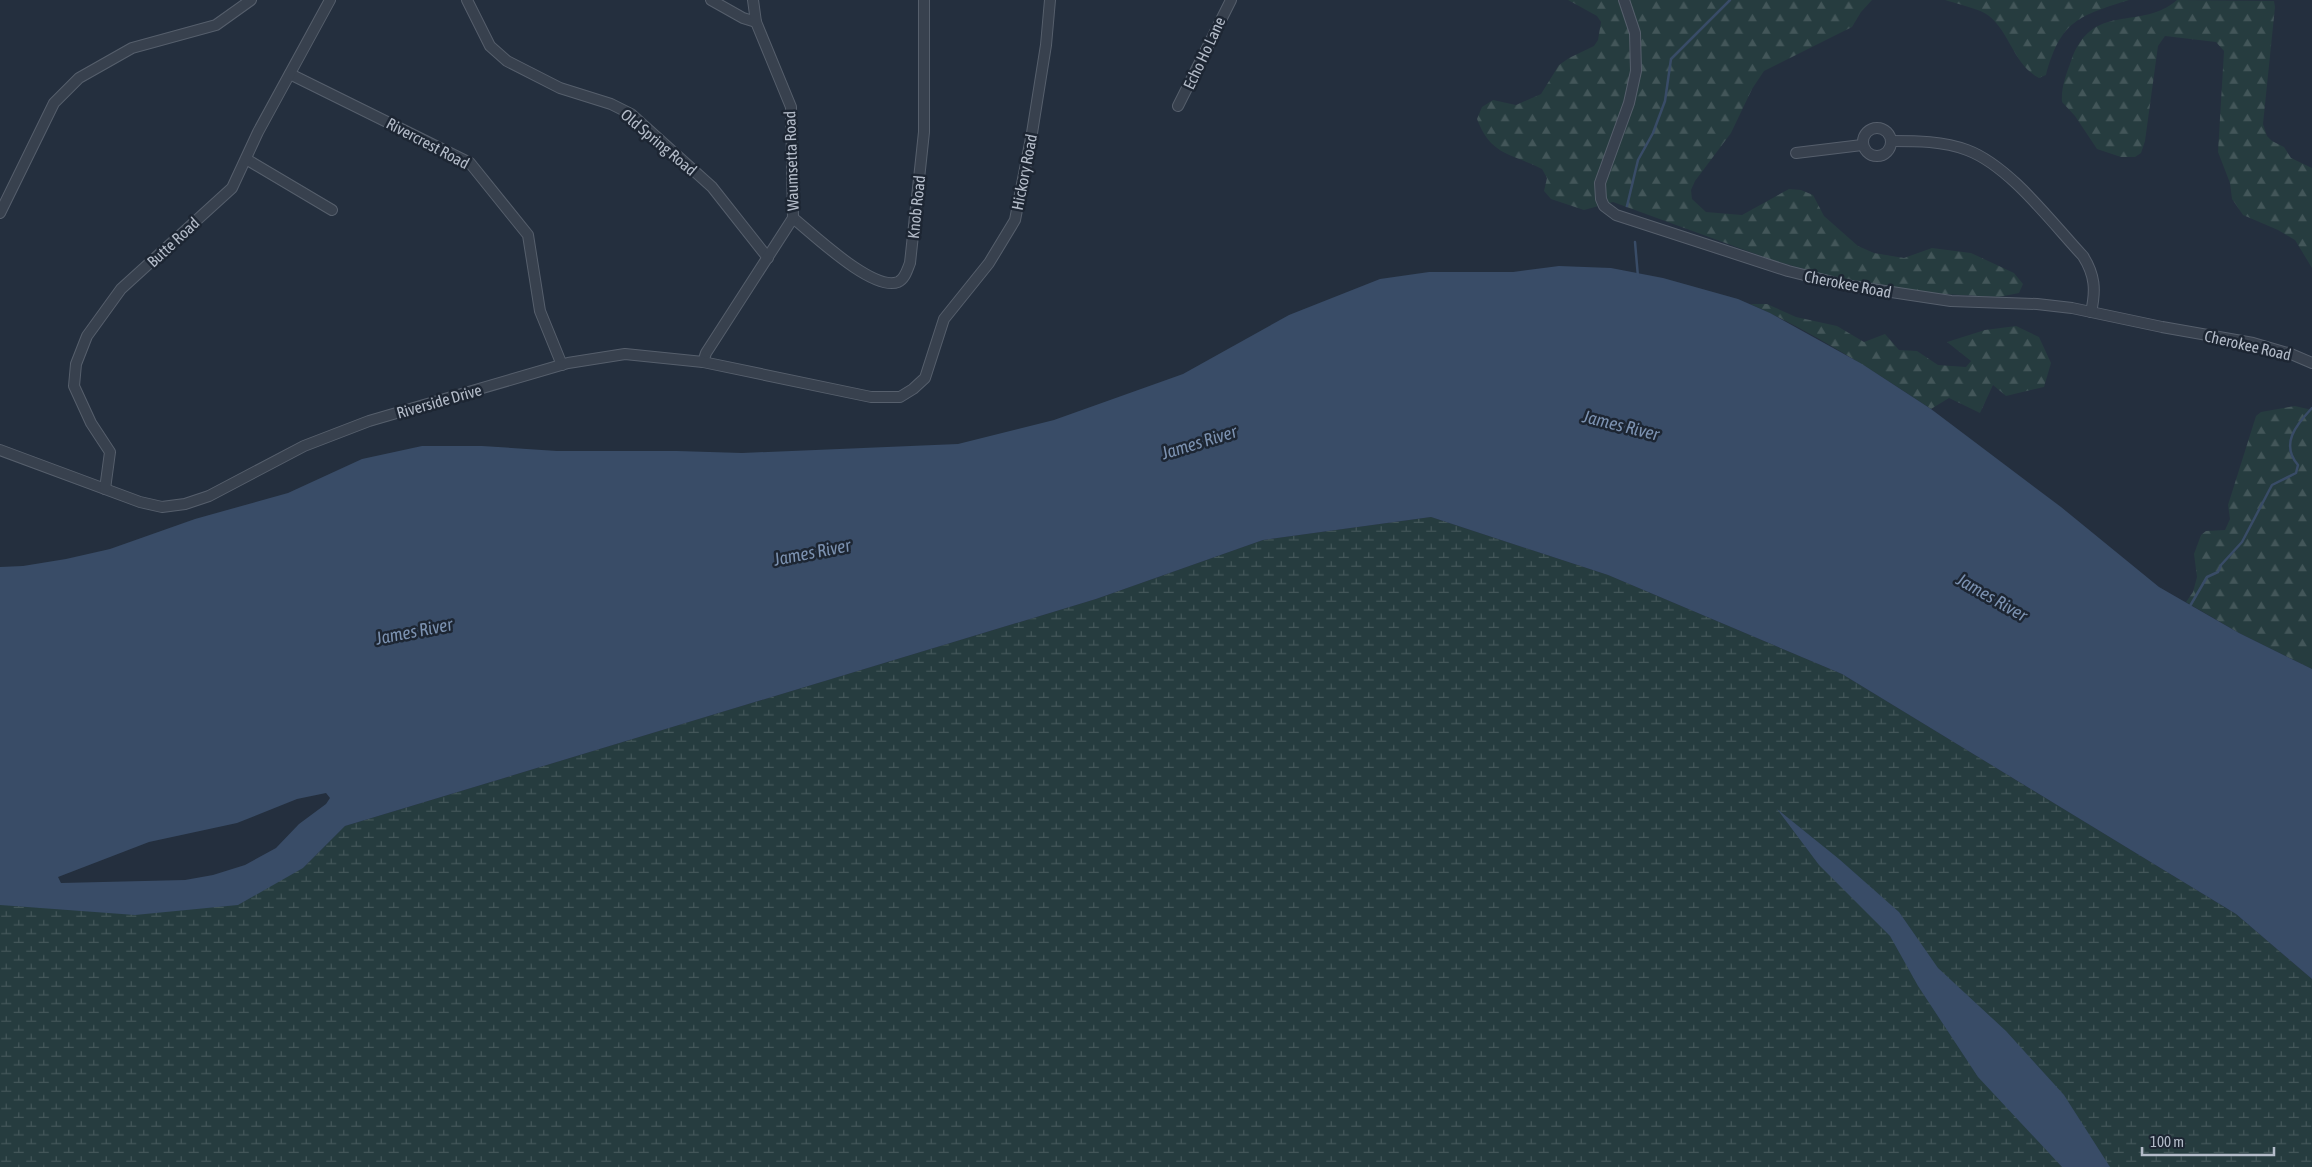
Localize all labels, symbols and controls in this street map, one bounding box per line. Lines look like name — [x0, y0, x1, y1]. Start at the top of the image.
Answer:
street label: Echo Ho Lane — [1179, 14, 1229, 92]
street label: Old Spring Road — [617, 105, 701, 180]
street label: Waumsetta Road — [780, 111, 802, 211]
street label: Rivercrest Road — [384, 114, 472, 172]
street label: Hickory Road — [1008, 132, 1041, 212]
street label: Knob Road — [904, 175, 928, 239]
street label: Butte Road — [143, 213, 203, 271]
street label: Cherokee Road — [1803, 267, 1893, 301]
street label: Cherokee Road — [2203, 326, 2293, 364]
street label: Riverside Drive — [394, 380, 484, 422]
water label: James River — [1580, 405, 1662, 445]
water label: James River — [1158, 420, 1240, 464]
water label: James River — [771, 534, 853, 570]
water label: James River — [1952, 568, 2032, 626]
water label: James River — [373, 613, 455, 649]
scale bar — [2142, 1124, 2274, 1156]
text: 100 m — [2150, 1133, 2184, 1150]

